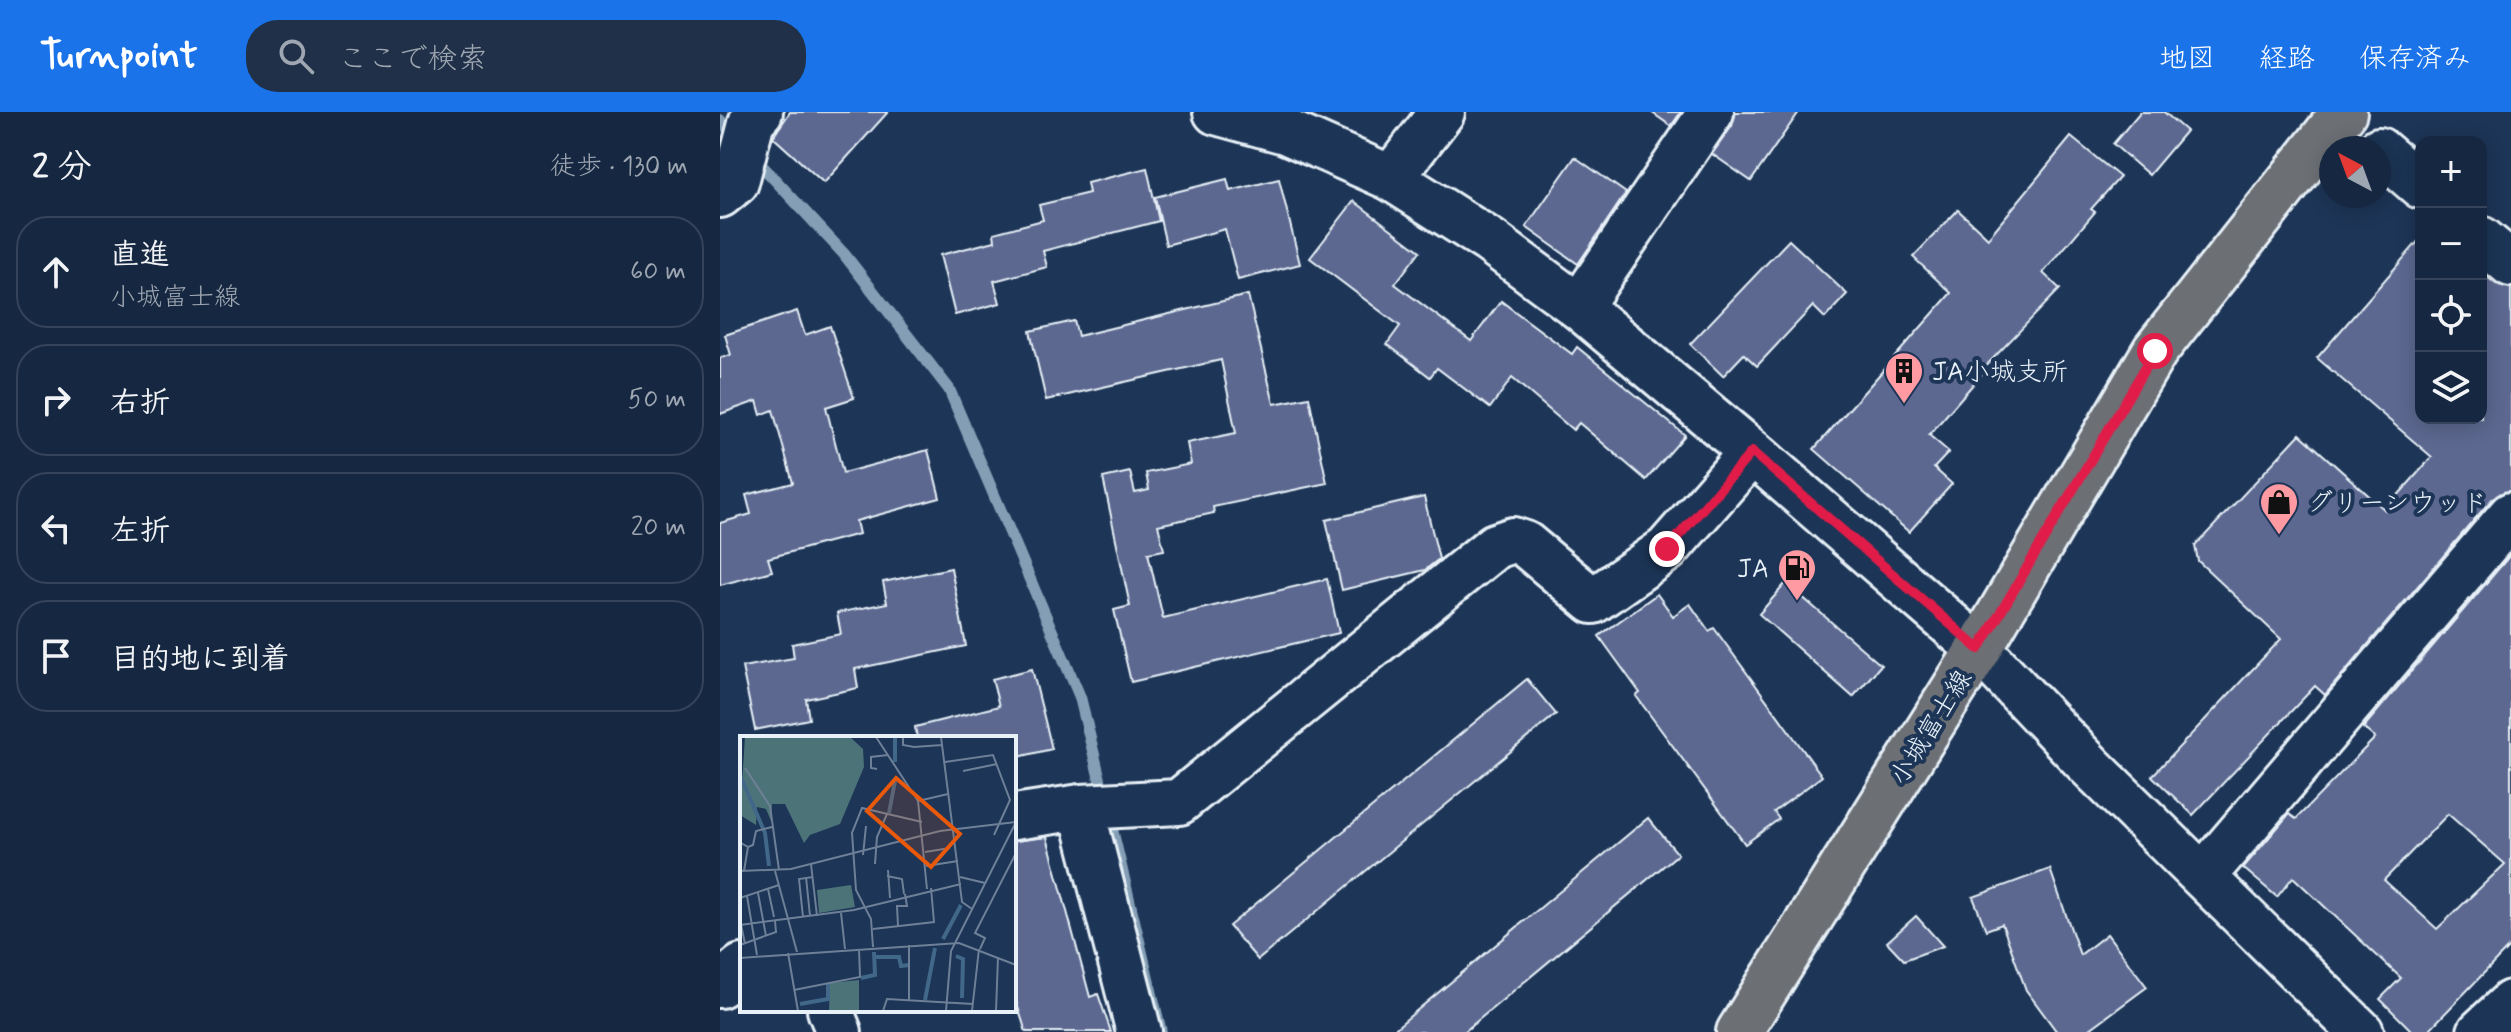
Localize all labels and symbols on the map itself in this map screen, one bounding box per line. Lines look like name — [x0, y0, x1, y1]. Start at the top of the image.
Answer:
north arrow — [2319, 136, 2391, 208]
route start — [2137, 333, 2173, 369]
building icon: JA小城支所 — [1883, 350, 1925, 405]
place label: JA小城支所 — [1932, 356, 2068, 390]
shop icon: グリーンウッド — [2258, 481, 2300, 536]
place label: グリーンウッド — [2307, 487, 2487, 521]
route end — [1649, 531, 1685, 567]
fuel station icon: JA — [1776, 547, 1818, 602]
place label: JA — [1737, 553, 1769, 587]
street label: 小城富士線 — [1883, 664, 1981, 792]
inset map — [740, 736, 1016, 1012]

